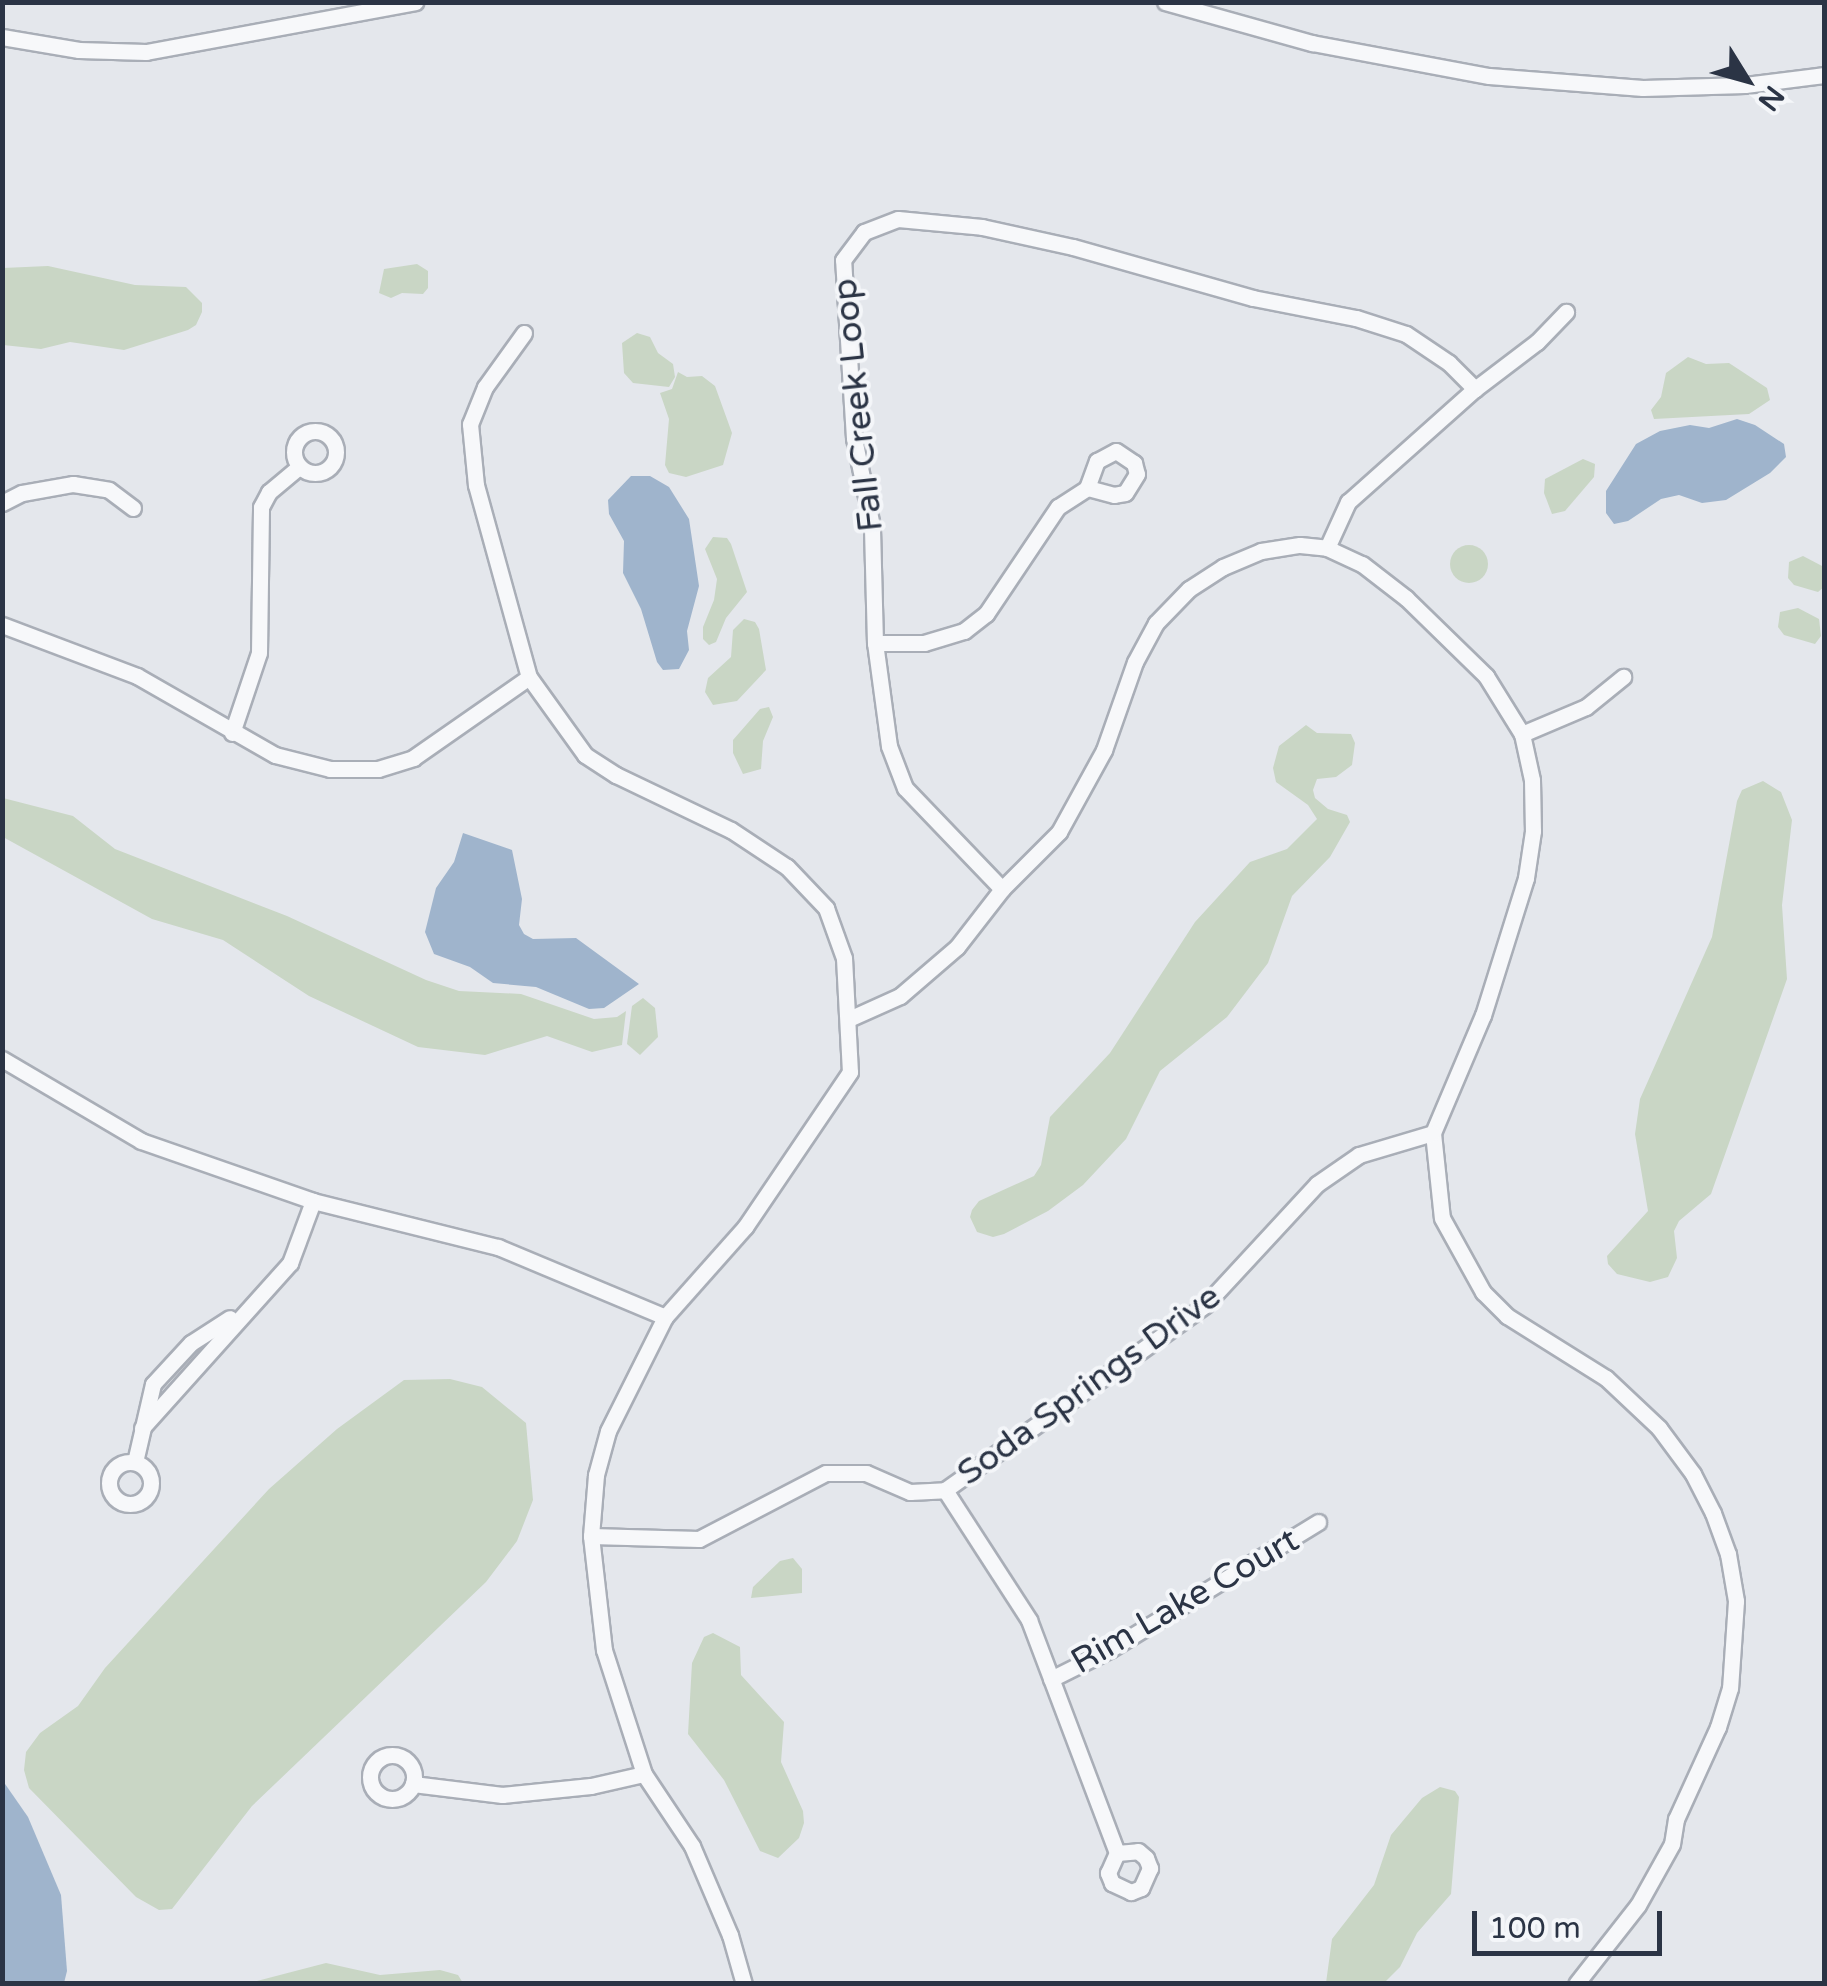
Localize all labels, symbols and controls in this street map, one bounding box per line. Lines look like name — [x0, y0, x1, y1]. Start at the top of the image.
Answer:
north arrow — [1697, 30, 1797, 130]
text: N — [1751, 79, 1791, 117]
street label: Fall Creek Loop — [824, 276, 892, 534]
street label: Soda Springs Drive — [949, 1276, 1229, 1494]
street label: Rim Lake Court — [1064, 1519, 1306, 1683]
scale bar — [1477, 1891, 1667, 1953]
text: 100 m — [1489, 1910, 1581, 1947]

